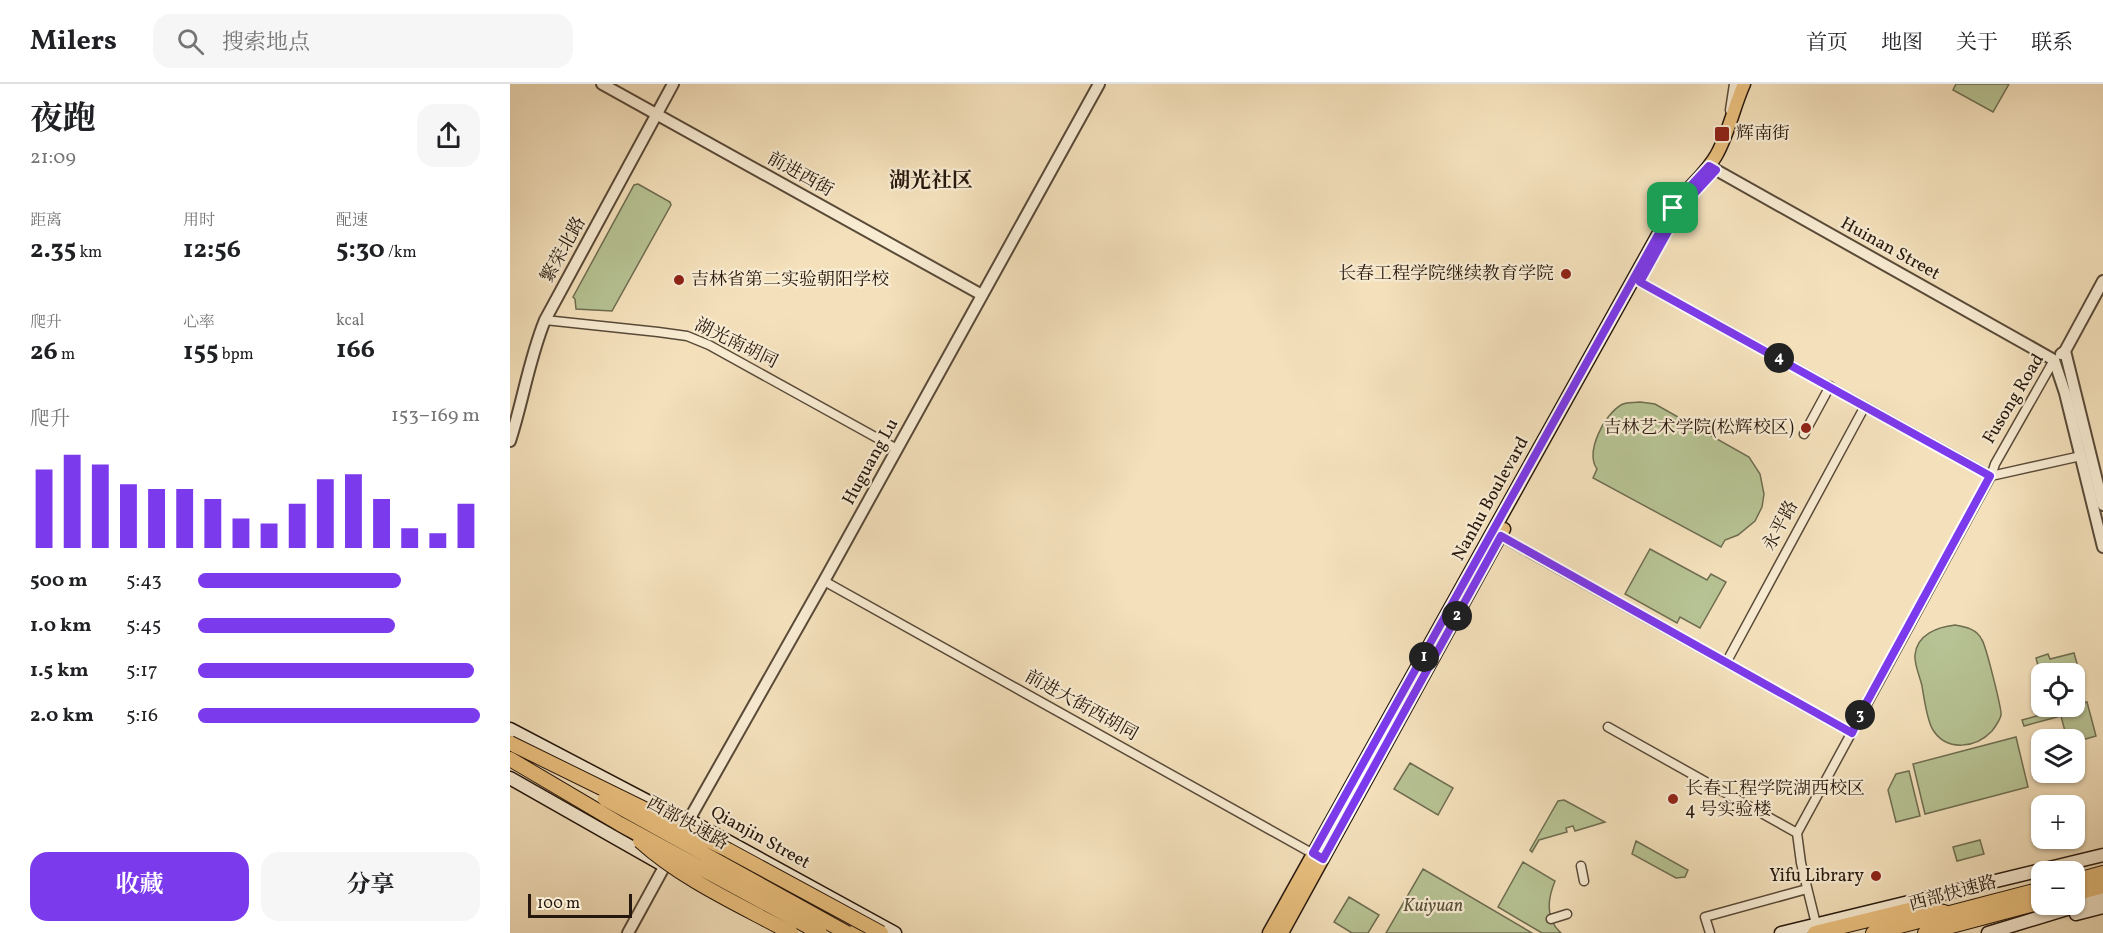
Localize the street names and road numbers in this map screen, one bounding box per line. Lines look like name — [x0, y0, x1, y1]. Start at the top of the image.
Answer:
street label: 前进西街 — [762, 147, 838, 203]
street label: Huinan Street — [1836, 211, 1944, 287]
street label: 繁荣北路 — [536, 212, 592, 288]
street label: 湖光南胡同 — [690, 313, 782, 375]
street label: Fusong Road — [1977, 349, 2051, 449]
street label: Huguang Lu — [837, 414, 905, 510]
street label: Nanhu Boulevard — [1447, 432, 1535, 566]
street label: 永平路 — [1757, 496, 1805, 556]
street label: 前进大街西胡同 — [1020, 665, 1142, 747]
street label: 西部快速路 — [642, 791, 732, 857]
street label: Qianjin Street — [706, 800, 814, 876]
street label: 西部快速路 — [1906, 870, 2000, 918]

